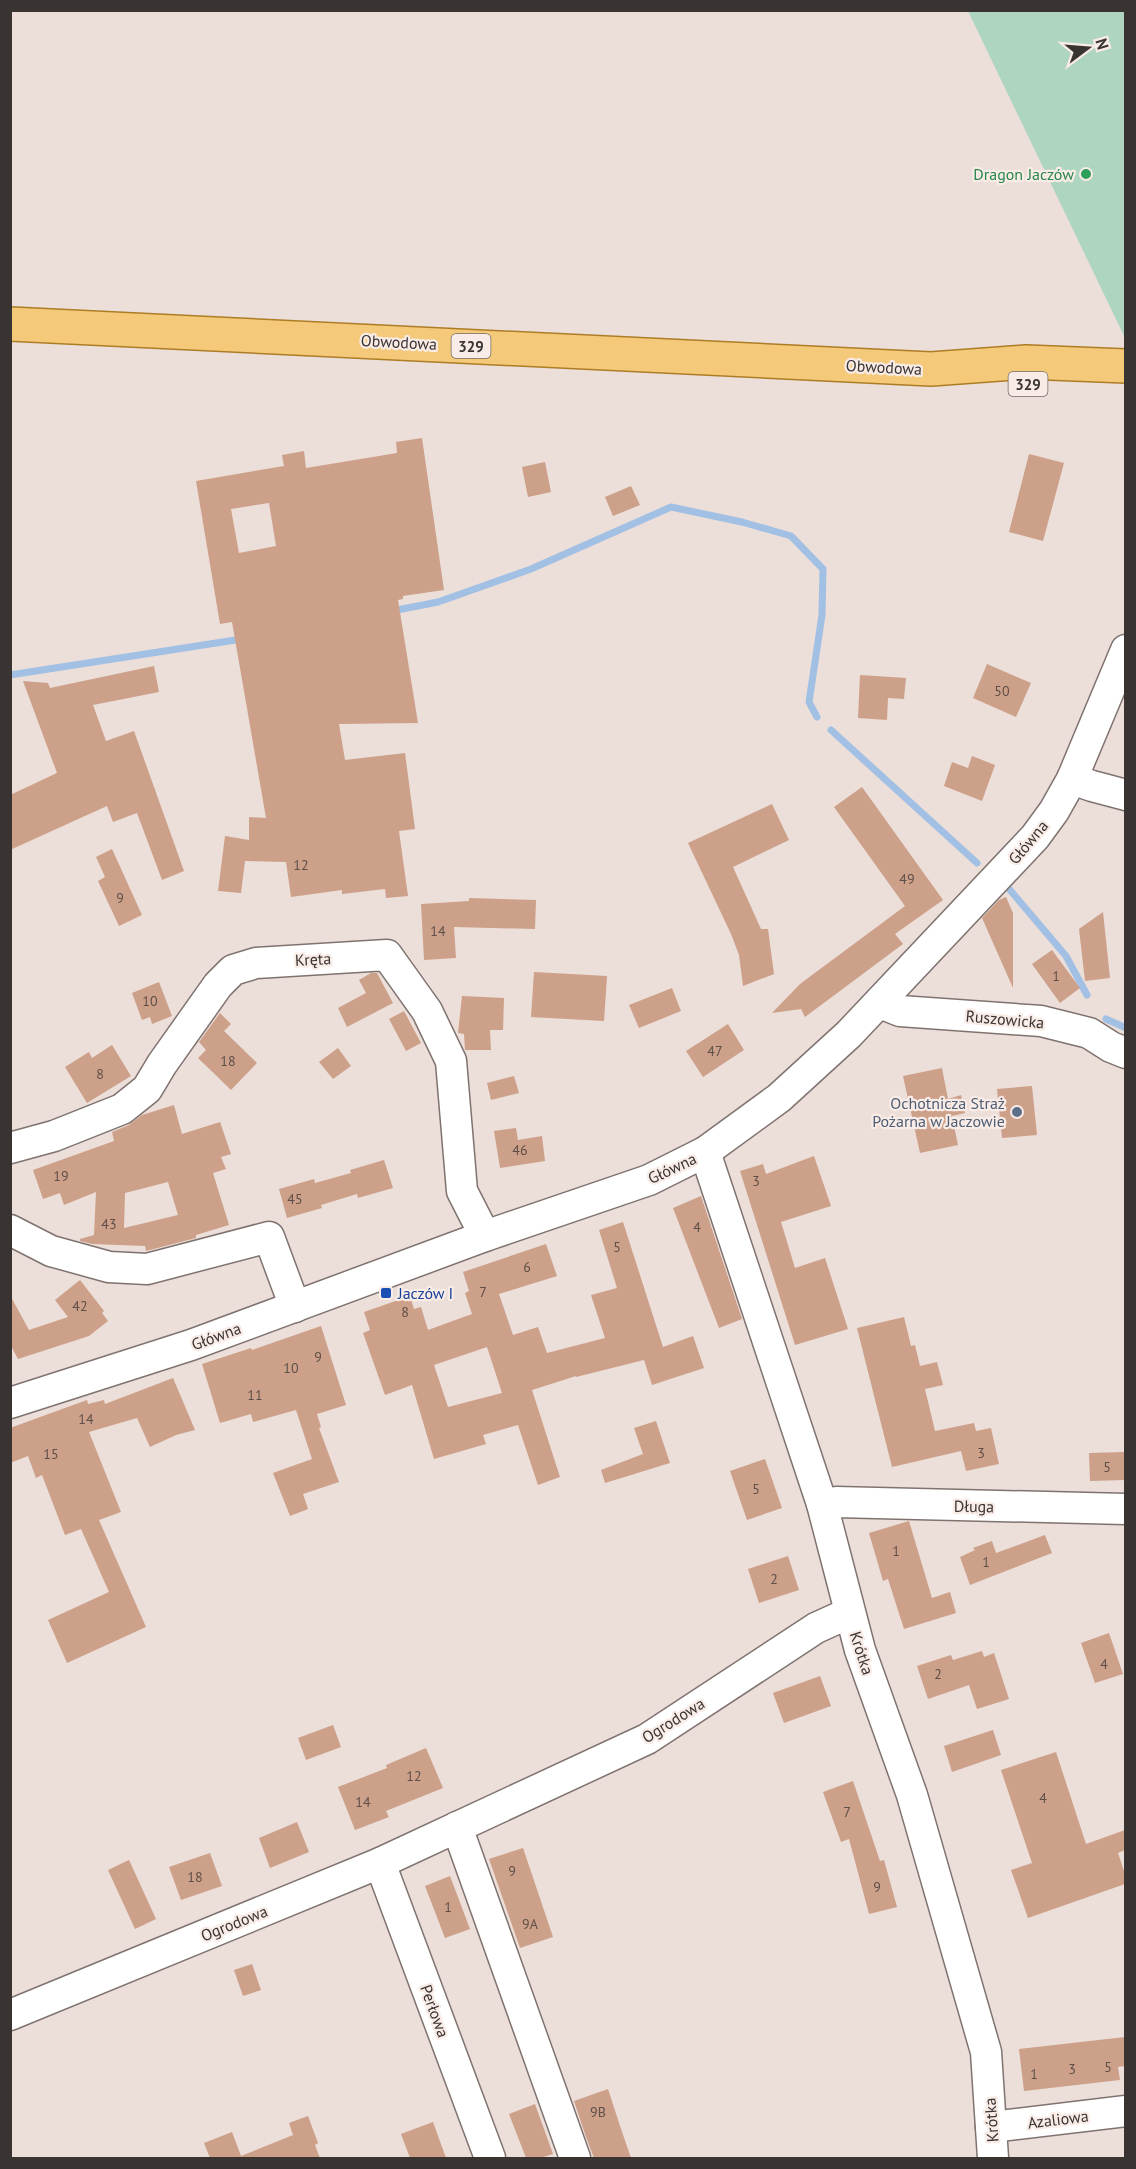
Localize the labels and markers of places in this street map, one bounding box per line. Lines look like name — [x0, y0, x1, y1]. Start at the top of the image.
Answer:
place label: Dragon Jaczów — [973, 164, 1074, 184]
marker: Dragon Jaczów — [1079, 167, 1093, 181]
place label: Ochotnicza Straż Pożarna w Jaczowie — [872, 1093, 1005, 1131]
marker: Ochotnicza Straż Pożarna w Jaczowie — [1010, 1105, 1024, 1119]
place label: Jaczów I — [397, 1283, 453, 1303]
marker: Jaczów I — [379, 1286, 393, 1300]

